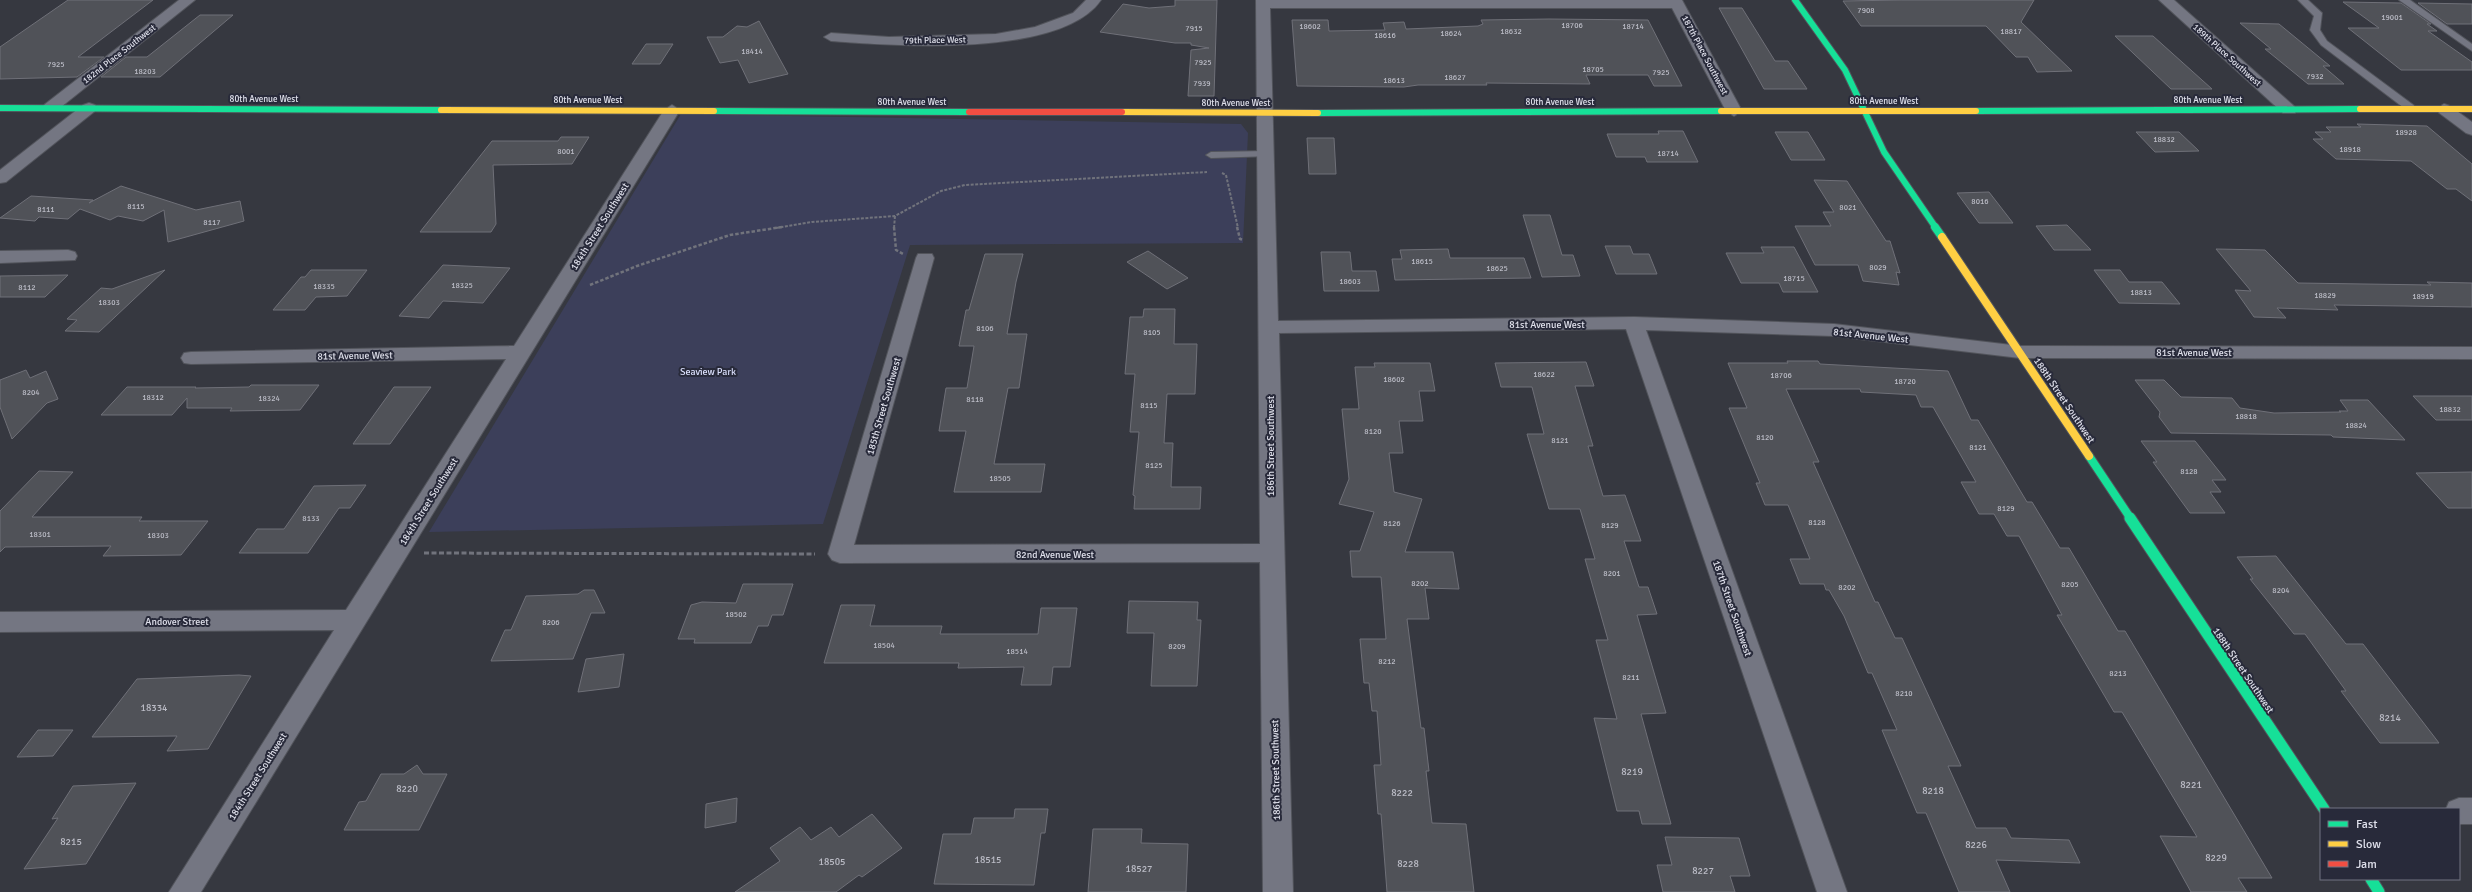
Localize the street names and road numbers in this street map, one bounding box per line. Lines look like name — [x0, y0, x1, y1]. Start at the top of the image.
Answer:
street label: 187th Place Southwest — [1679, 14, 1730, 97]
street label: 182nd Place Southwest — [81, 22, 158, 86]
street label: 189th Place Southwest — [2190, 22, 2263, 89]
street label: 79th Place West — [904, 34, 966, 47]
street label: 80th Avenue West — [230, 94, 298, 105]
street label: 80th Avenue West — [554, 95, 622, 106]
street label: 80th Avenue West — [2174, 95, 2242, 106]
street label: 80th Avenue West — [1850, 96, 1918, 107]
street label: 80th Avenue West — [878, 97, 946, 108]
street label: 80th Avenue West — [1526, 97, 1594, 108]
street label: 80th Avenue West — [1202, 98, 1270, 109]
street label: 184th Street Southwest — [568, 180, 632, 272]
street label: 81st Avenue West — [1509, 319, 1585, 331]
street label: 81st Avenue West — [1833, 326, 1909, 346]
street label: 81st Avenue West — [2156, 347, 2232, 359]
street label: 81st Avenue West — [317, 349, 393, 363]
street label: 185th Street Southwest — [864, 356, 904, 456]
street label: 188th Street Southwest — [2031, 356, 2098, 446]
street label: 186th Street Southwest — [1265, 395, 1277, 496]
street label: 184th Street Southwest — [397, 455, 461, 547]
street label: 82nd Avenue West — [1016, 549, 1095, 561]
street label: 187th Street Southwest — [1710, 559, 1754, 658]
street label: Andover Street — [145, 616, 209, 628]
street label: 188th Street Southwest — [2210, 626, 2277, 716]
street label: 186th Street Southwest — [1269, 719, 1283, 820]
street label: 184th Street Southwest — [226, 730, 290, 822]

